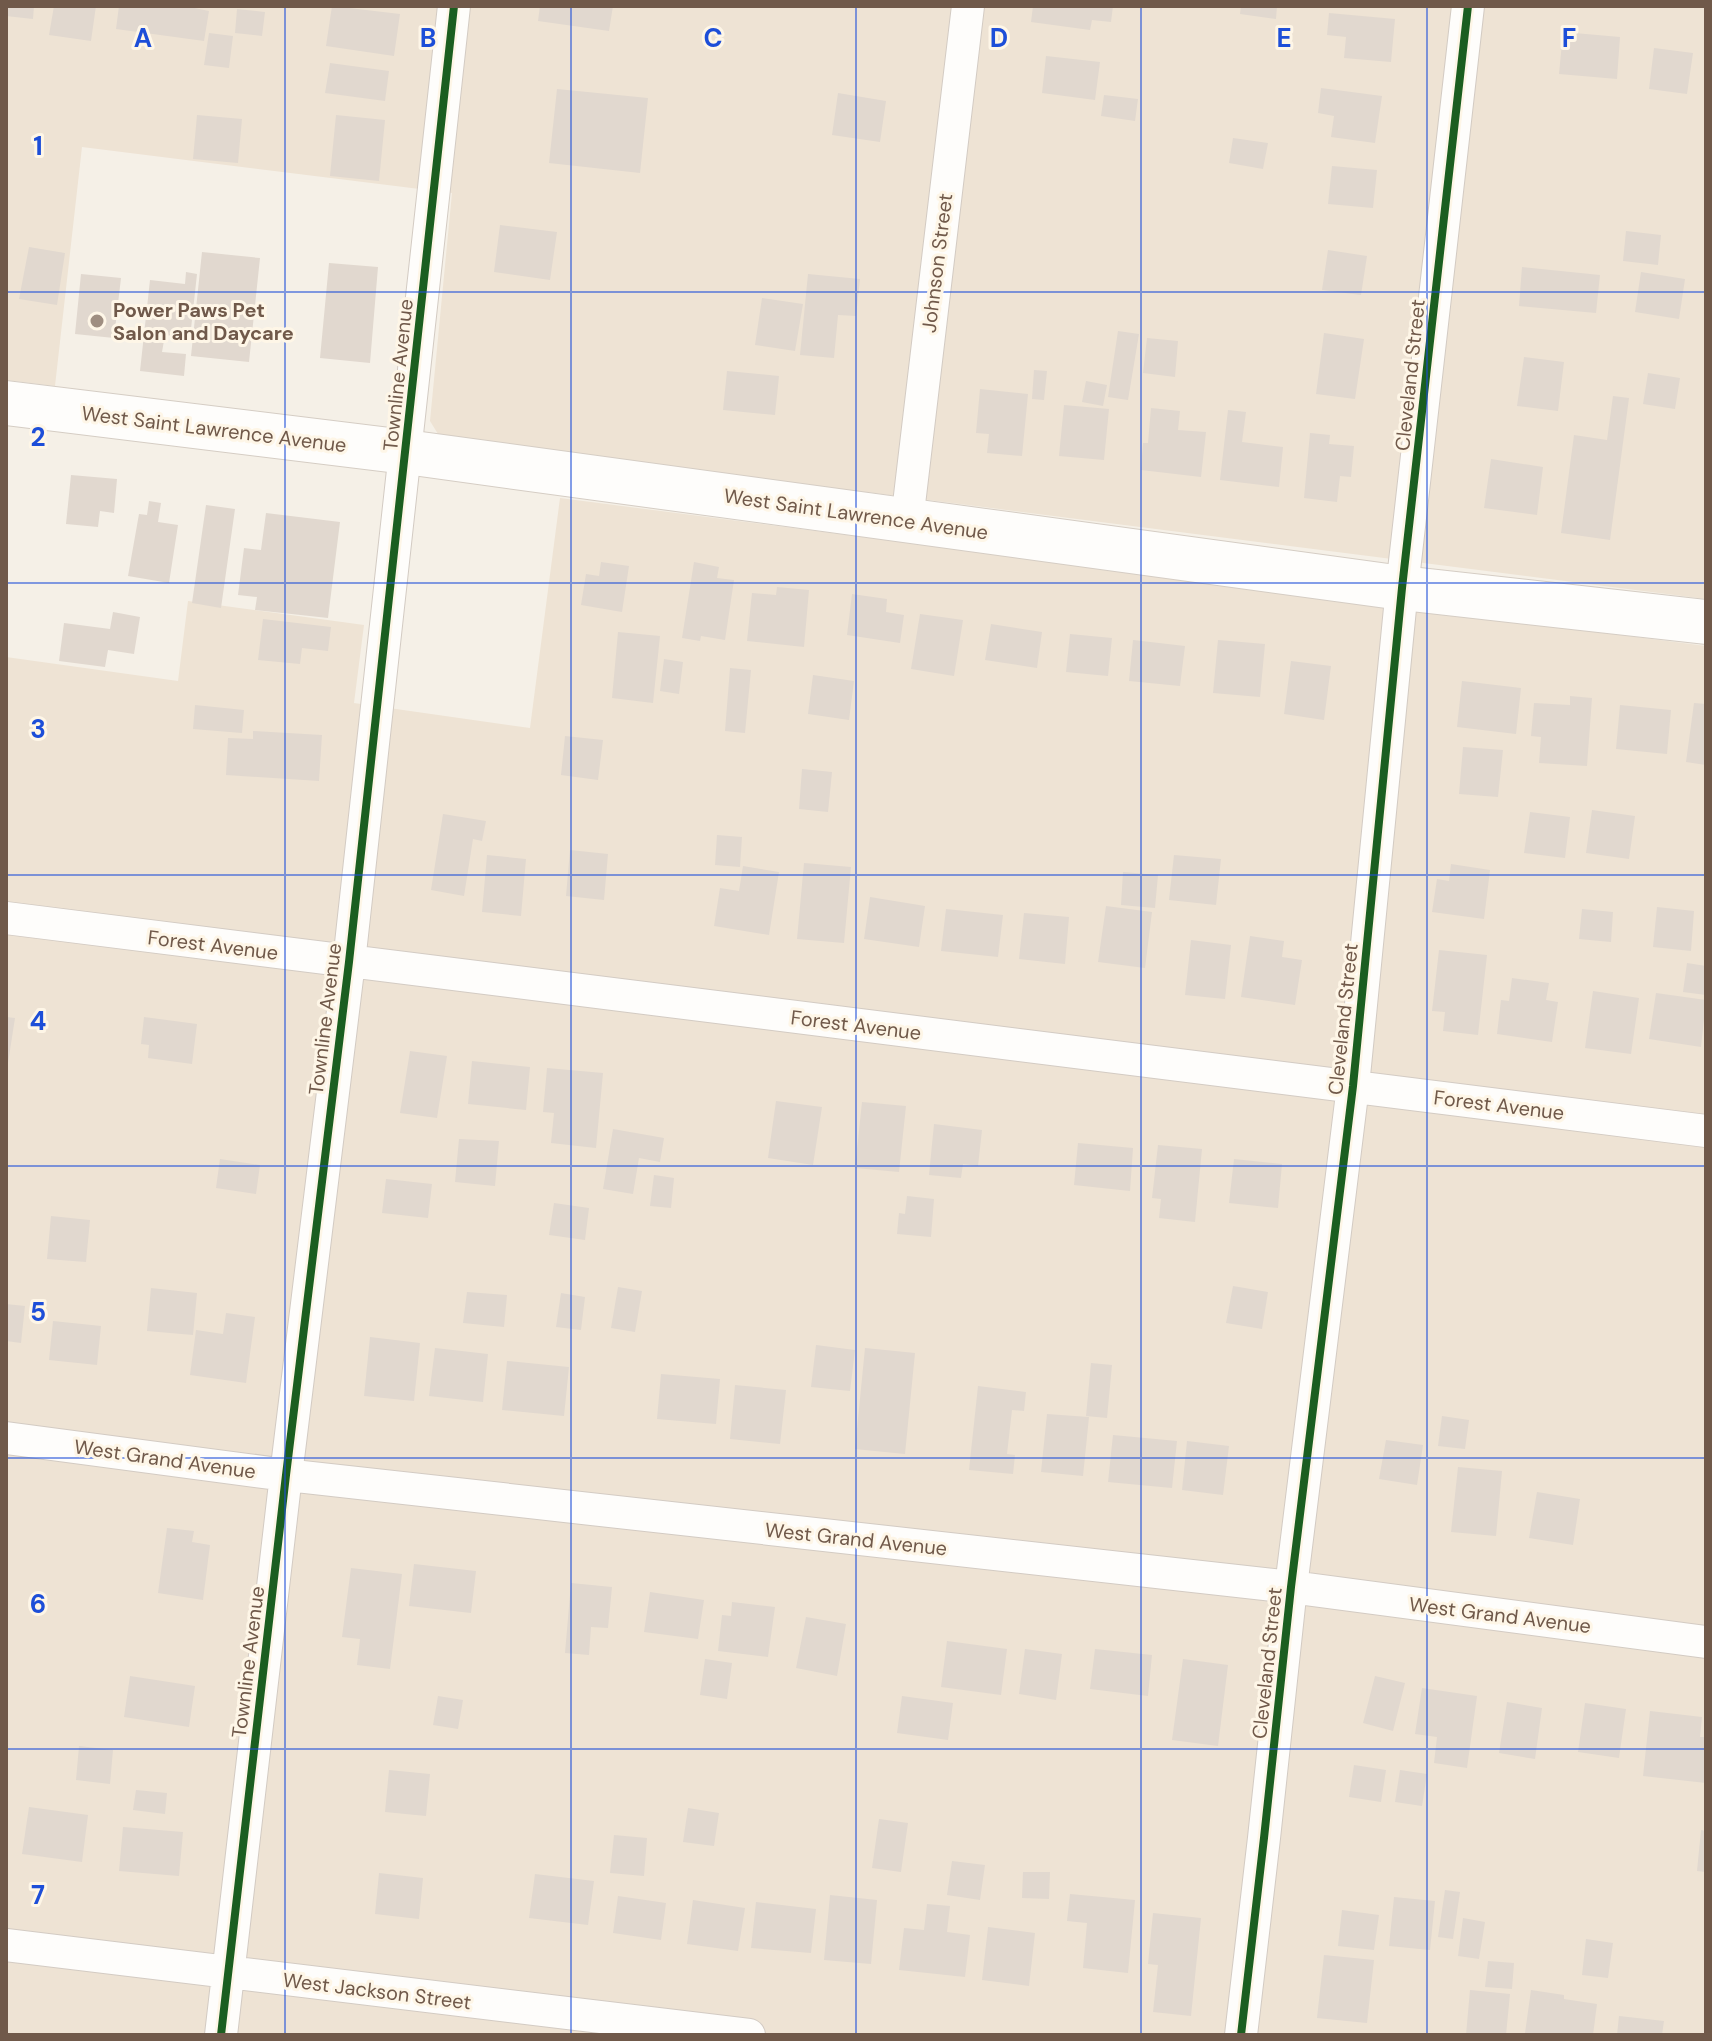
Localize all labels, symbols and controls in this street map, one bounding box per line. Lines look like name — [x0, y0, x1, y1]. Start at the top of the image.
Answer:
text: A — [134, 21, 152, 55]
text: B — [420, 21, 436, 55]
text: C — [703, 21, 723, 55]
text: D — [990, 21, 1008, 55]
text: E — [1276, 21, 1292, 55]
text: F — [1562, 21, 1576, 55]
text: 1 — [33, 129, 43, 163]
street label: Johnson Street — [916, 192, 958, 334]
place label: Power Paws Pet Salon and Daycare — [113, 297, 294, 346]
street label: Townline Avenue — [377, 298, 419, 452]
street label: Cleveland Street — [1389, 298, 1431, 452]
marker: Power Paws Pet Salon and Daycare — [88, 312, 106, 330]
street label: West Saint Lawrence Avenue — [80, 400, 348, 458]
text: 2 — [30, 420, 46, 454]
street label: West Saint Lawrence Avenue — [722, 483, 990, 545]
text: 3 — [30, 712, 46, 746]
street label: Forest Avenue — [146, 924, 280, 966]
street label: Townline Avenue — [303, 941, 347, 1097]
street label: Cleveland Street — [1322, 942, 1364, 1096]
text: 4 — [30, 1004, 46, 1038]
street label: Forest Avenue — [789, 1004, 923, 1046]
street label: Forest Avenue — [1432, 1084, 1566, 1126]
text: 5 — [30, 1295, 46, 1329]
street label: West Grand Avenue — [72, 1433, 258, 1485]
street label: West Grand Avenue — [764, 1516, 948, 1562]
street label: Townline Avenue — [226, 1584, 270, 1740]
street label: Cleveland Street — [1246, 1586, 1288, 1740]
text: 6 — [30, 1587, 46, 1621]
street label: West Grand Avenue — [1407, 1591, 1593, 1639]
text: 7 — [31, 1878, 45, 1912]
street label: West Jackson Street — [281, 1967, 473, 2015]

